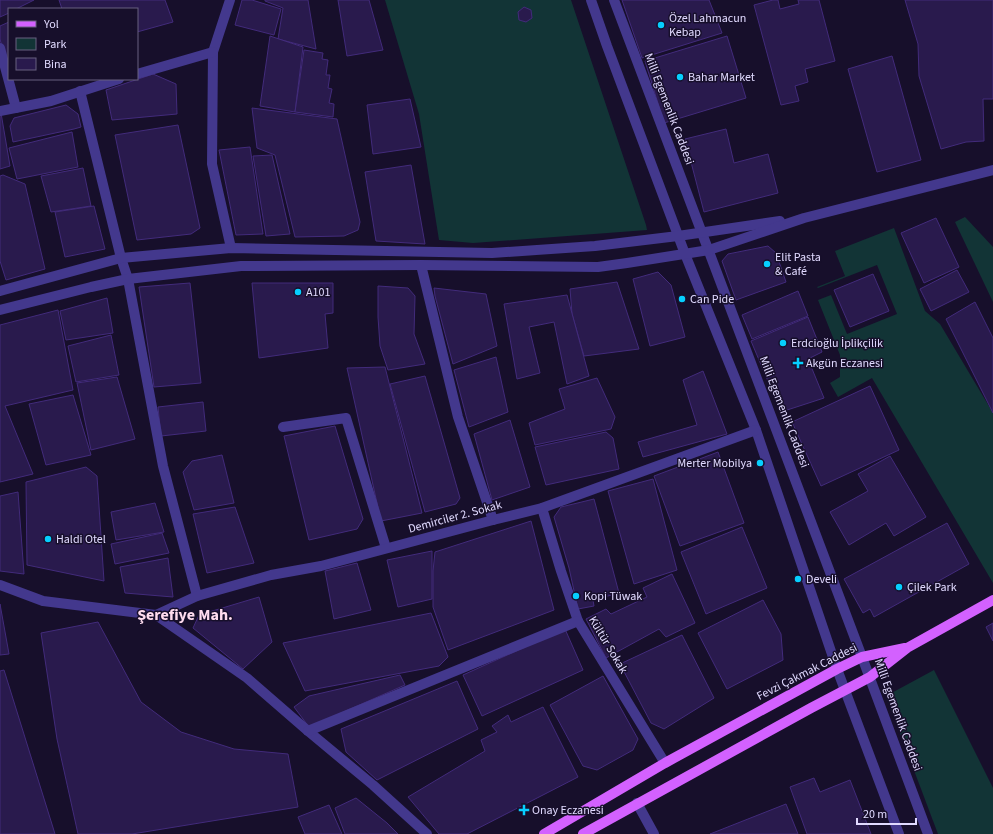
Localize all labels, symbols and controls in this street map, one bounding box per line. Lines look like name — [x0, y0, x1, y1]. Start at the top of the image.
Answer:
legend — [8, 8, 138, 80]
place label: Özel Lahmacun Kebap — [669, 10, 746, 41]
text: Yol — [43, 16, 59, 33]
marker: Özel Lahmacun Kebap — [656, 20, 666, 30]
text: Park — [44, 36, 66, 53]
street label: Milli Egemenlik Caddesi — [640, 51, 698, 167]
text: Bina — [44, 56, 67, 73]
place label: Bahar Market — [688, 69, 755, 86]
marker: Bahar Market — [675, 72, 685, 82]
place label: Elit Pasta & Café — [775, 249, 821, 280]
marker: Elit Pasta & Café — [762, 259, 772, 269]
place label: A101 — [306, 284, 330, 301]
marker: A101 — [293, 287, 303, 297]
place label: Can Pide — [690, 291, 734, 308]
marker: Can Pide — [677, 294, 687, 304]
place label: Erdcioğlu İplikçilik — [791, 335, 883, 352]
marker: Erdcioğlu İplikçilik — [778, 338, 788, 348]
street label: Milli Egemenlik Caddesi — [755, 354, 813, 470]
place label: Akgün Eczanesi — [806, 355, 883, 372]
marker: Akgün Eczanesi — [793, 358, 803, 368]
place label: Merter Mobilya — [677, 455, 752, 472]
marker: Merter Mobilya — [755, 458, 765, 468]
street label: Demirciler 2. Sokak — [406, 496, 504, 538]
place label: Haldi Otel — [56, 531, 106, 548]
marker: Haldi Otel — [43, 534, 53, 544]
place label: Develi — [806, 571, 837, 588]
marker: Develi — [793, 574, 803, 584]
place label: Çilek Park — [907, 579, 957, 596]
marker: Çilek Park — [894, 582, 904, 592]
place label: Kopi Tüwak — [584, 588, 642, 605]
marker: Kopi Tüwak — [571, 591, 581, 601]
district label: Şerefiye Mah. — [137, 604, 233, 626]
street label: Kültür Sokak — [584, 613, 632, 677]
street label: Fevzi Çakmak Caddesi — [754, 639, 860, 705]
street label: Milli Egemenlik Caddesi — [870, 657, 926, 774]
scale bar — [857, 800, 916, 826]
place label: Onay Eczanesi — [532, 802, 604, 819]
marker: Onay Eczanesi — [519, 805, 529, 815]
text: 20 m — [863, 806, 887, 823]

